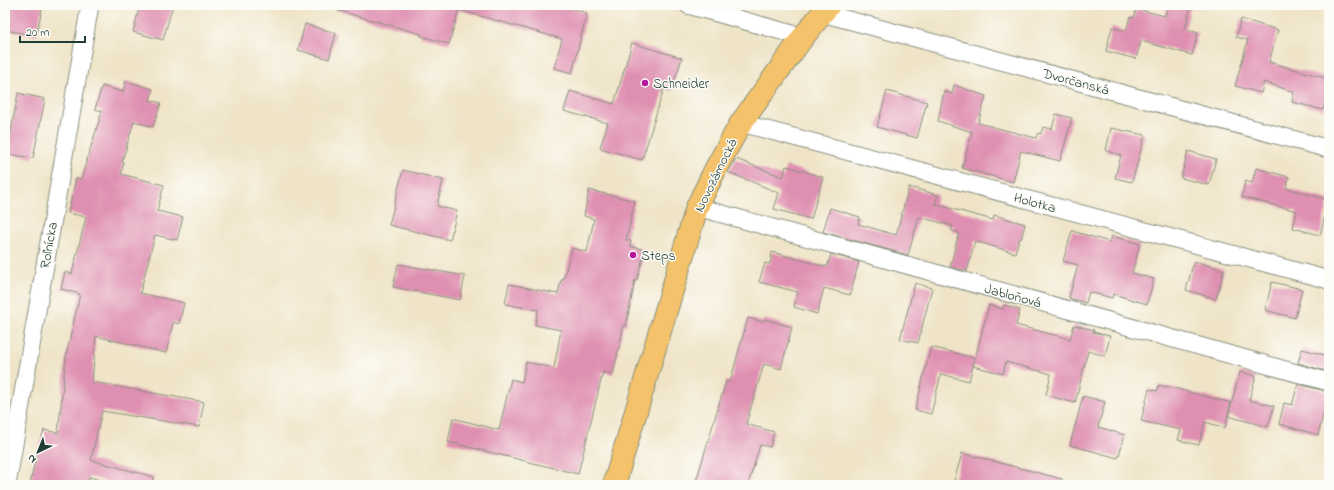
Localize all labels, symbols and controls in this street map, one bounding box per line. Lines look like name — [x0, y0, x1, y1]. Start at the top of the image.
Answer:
scale bar — [20, 18, 85, 44]
text: 20 m — [26, 24, 49, 42]
street label: Dvorčanská — [1039, 63, 1111, 101]
place label: Schneider — [653, 74, 710, 95]
marker: Schneider — [640, 78, 650, 88]
street label: Novozámocká — [689, 135, 743, 216]
street label: Holotka — [1011, 188, 1058, 219]
street label: Roľnícka — [35, 220, 64, 270]
place label: Steps — [641, 246, 676, 267]
marker: Steps — [628, 250, 638, 260]
street label: Jabloňová — [982, 279, 1043, 314]
north arrow — [18, 432, 58, 472]
text: N — [24, 450, 40, 467]

